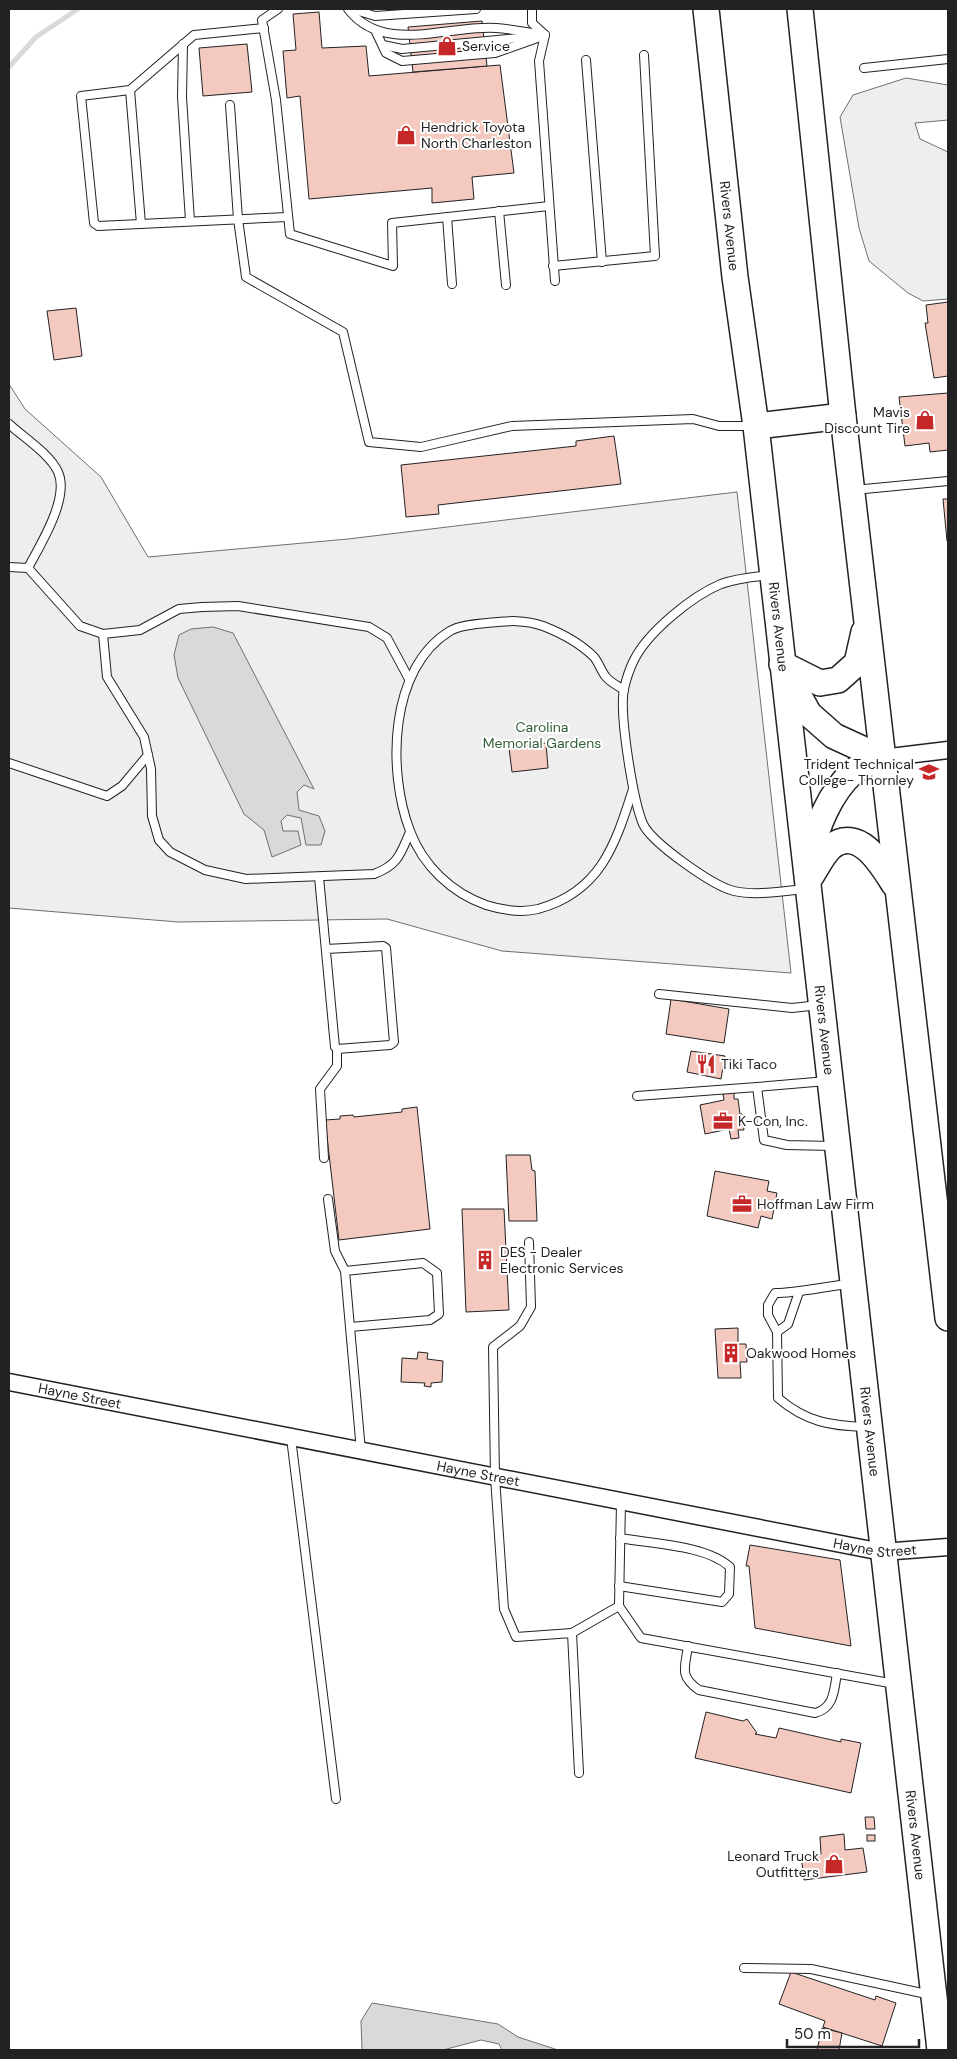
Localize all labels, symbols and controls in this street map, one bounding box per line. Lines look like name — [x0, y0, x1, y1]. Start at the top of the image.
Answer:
shop icon: Service — [436, 35, 458, 57]
place label: Service — [462, 37, 510, 55]
place label: Hendrick Toyota North Charleston — [421, 118, 532, 152]
shop icon: Hendrick Toyota North Charleston — [395, 124, 417, 146]
street label: Rivers Avenue — [716, 180, 743, 272]
place label: Mavis Discount Tire — [824, 403, 910, 437]
shop icon: Mavis Discount Tire — [914, 409, 936, 431]
street label: Rivers Avenue — [765, 581, 793, 673]
park label: Carolina Memorial Gardens — [483, 718, 601, 752]
place label: Trident Technical College- Thornley — [799, 755, 914, 789]
school or university icon: Trident Technical College- Thornley — [918, 761, 940, 783]
street label: Rivers Avenue — [810, 984, 838, 1076]
restaurant icon: Tiki Taco — [695, 1053, 717, 1075]
place label: Tiki Taco — [721, 1055, 777, 1073]
office icon: K-Con, Inc. — [712, 1110, 734, 1132]
place label: K-Con, Inc. — [738, 1112, 808, 1130]
office icon: Hoffman Law Firm — [731, 1193, 753, 1215]
place label: Hoffman Law Firm — [757, 1195, 874, 1213]
place label: DES - Dealer Electronic Services — [500, 1243, 624, 1277]
building icon: DES - Dealer Electronic Services — [474, 1249, 496, 1271]
building icon: Oakwood Homes — [720, 1342, 742, 1364]
place label: Oakwood Homes — [746, 1344, 856, 1362]
street label: Hayne Street — [37, 1379, 123, 1413]
street label: Rivers Avenue — [856, 1386, 884, 1477]
street label: Hayne Street — [435, 1456, 521, 1490]
street label: Hayne Street — [832, 1534, 917, 1561]
street label: Rivers Avenue — [902, 1789, 930, 1881]
place label: Leonard Truck Outfitters — [727, 1847, 819, 1881]
shop icon: Leonard Truck Outfitters — [823, 1853, 845, 1875]
scale bar — [787, 2016, 920, 2048]
text: 50 m — [794, 2024, 831, 2044]

